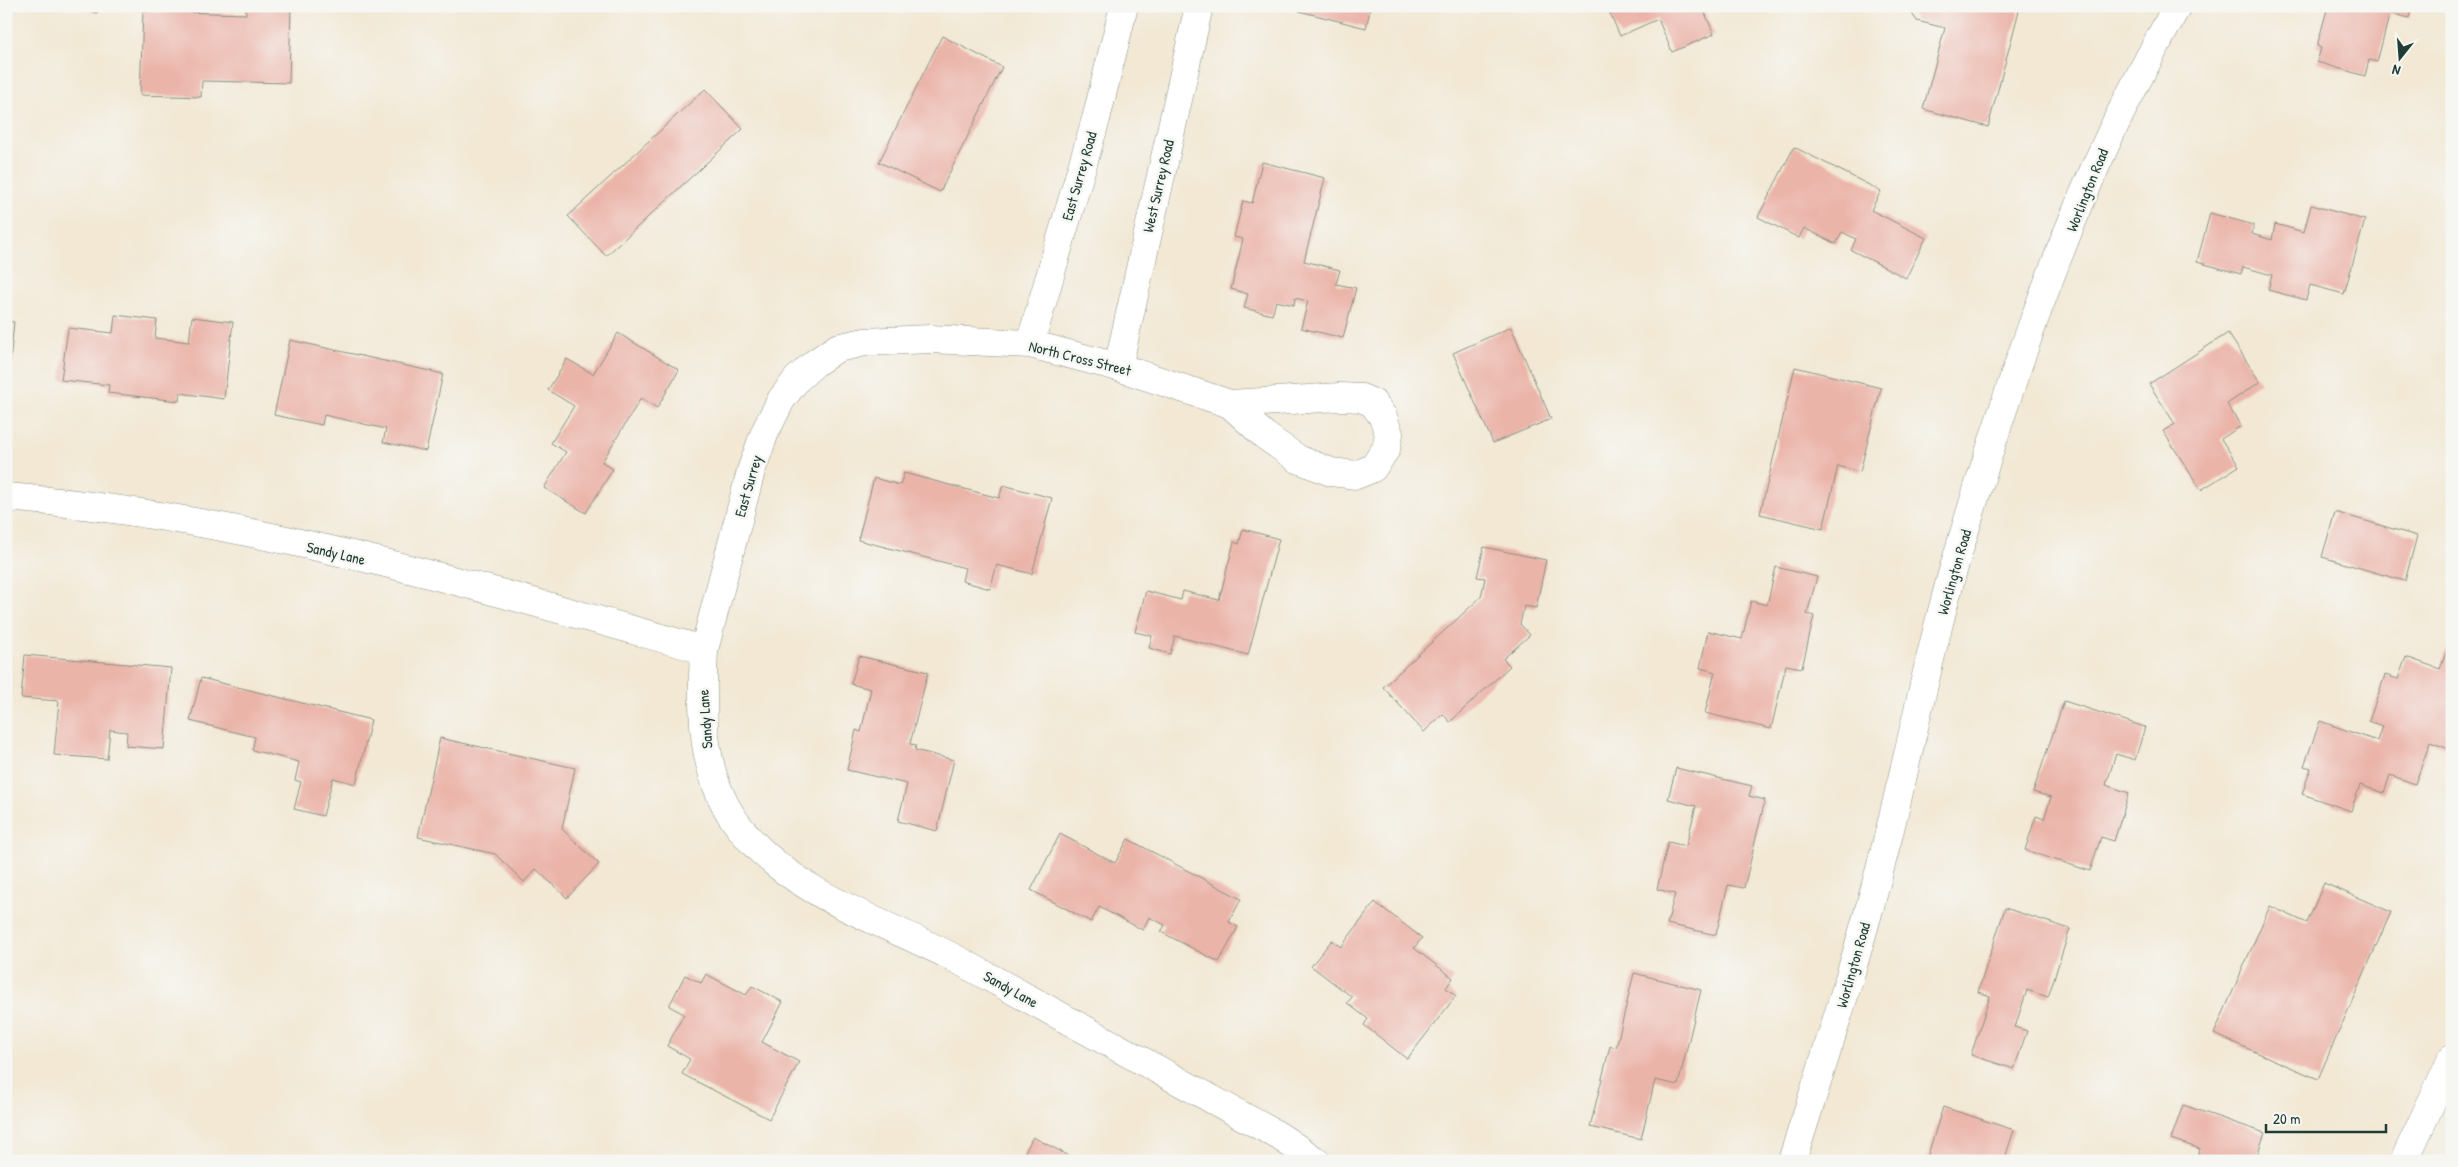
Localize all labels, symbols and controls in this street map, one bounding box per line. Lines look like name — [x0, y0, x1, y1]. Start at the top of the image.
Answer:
north arrow — [2376, 32, 2426, 82]
text: N — [2389, 61, 2402, 81]
street label: East Surrey Road — [1056, 129, 1102, 223]
street label: West Surrey Road — [1137, 138, 1179, 234]
street label: Worlington Road — [2061, 145, 2113, 235]
street label: North Cross Street — [1027, 335, 1134, 381]
street label: East Surrey — [729, 453, 767, 519]
street label: Worlington Road — [1932, 527, 1976, 617]
street label: Sandy Lane — [305, 536, 367, 570]
street label: Sandy Lane — [692, 689, 718, 749]
street label: Worlington Road — [1831, 920, 1875, 1010]
street label: Sandy Lane — [980, 965, 1042, 1013]
scale bar — [2266, 1102, 2386, 1134]
text: 20 m — [2273, 1108, 2300, 1129]

